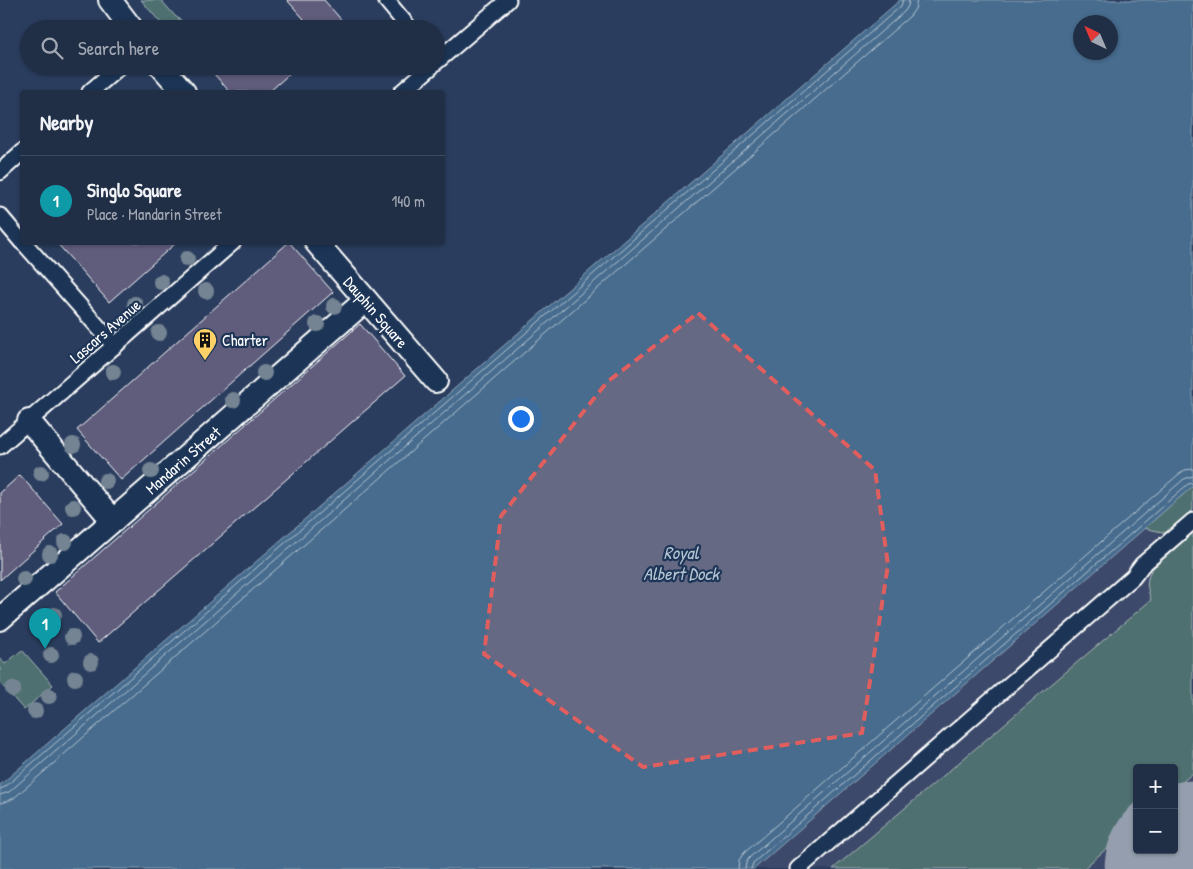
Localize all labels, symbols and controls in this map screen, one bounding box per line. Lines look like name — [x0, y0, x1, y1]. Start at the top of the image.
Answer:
north arrow — [1073, 15, 1118, 60]
search box — [20, 20, 445, 75]
icon: search — [38, 34, 66, 62]
text: Search here — [78, 35, 159, 61]
text: Nearby — [40, 108, 93, 137]
text: Singlo Square — [87, 177, 182, 203]
text: 1 — [53, 190, 59, 212]
text: 140 m — [391, 190, 425, 212]
text: Place · Mandarin Street — [87, 203, 222, 225]
street label: Dauphin Square — [339, 271, 414, 353]
street label: Lascars Avenue — [65, 294, 146, 368]
building icon: Charter — [192, 327, 218, 361]
place label: Charter — [222, 329, 268, 351]
your location — [508, 406, 534, 432]
street label: Mandarin Street — [141, 421, 226, 499]
water label: Royal Albert Dock — [643, 540, 720, 586]
pin: 1 — [29, 608, 61, 649]
map controls — [1133, 764, 1178, 854]
button: + — [1133, 764, 1178, 809]
button: − — [1133, 809, 1178, 854]

